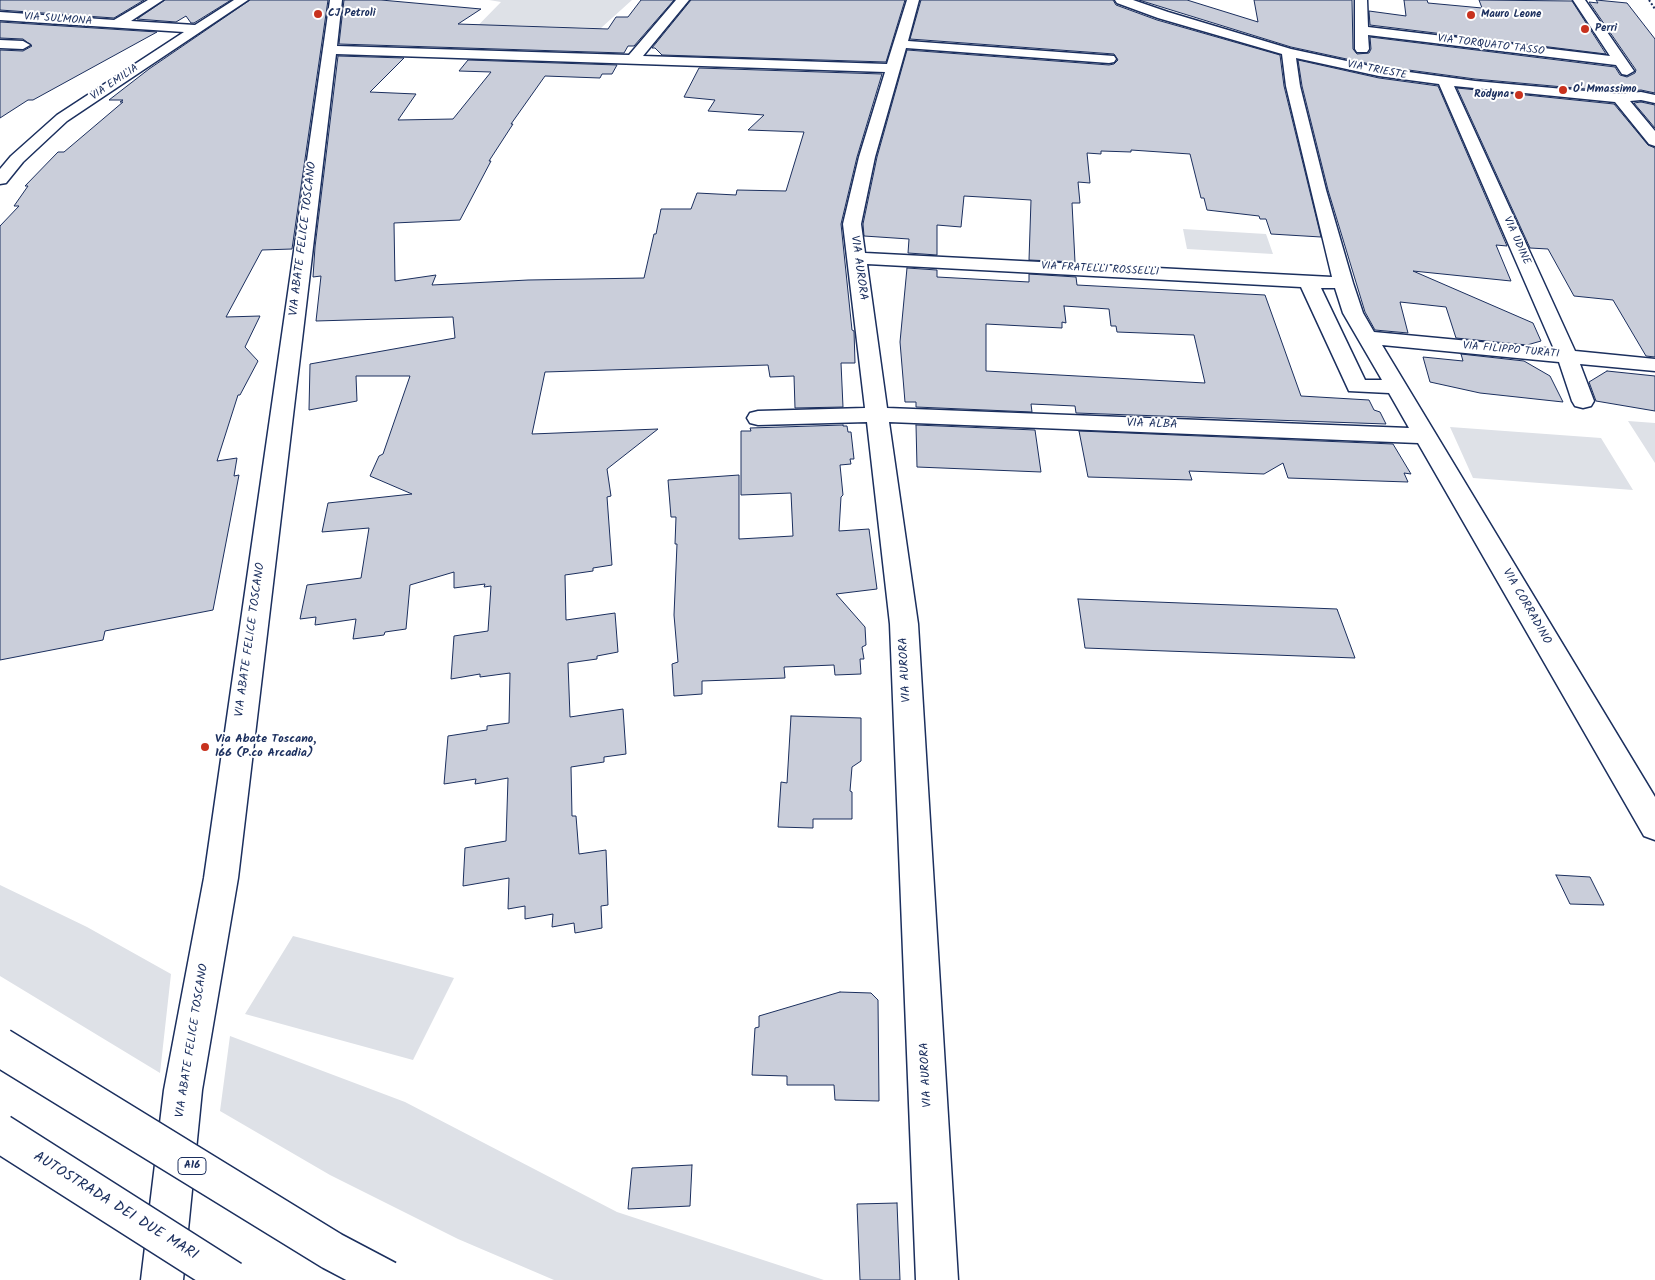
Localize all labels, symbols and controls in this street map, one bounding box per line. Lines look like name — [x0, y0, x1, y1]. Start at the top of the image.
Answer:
place label: CJ Petroli — [328, 7, 376, 21]
marker: CJ Petroli — [312, 8, 324, 20]
place label: Mauro Leone — [1481, 8, 1541, 22]
marker: Mauro Leone — [1465, 9, 1477, 21]
street label: VIA SULMONA — [23, 11, 93, 29]
place label: Perri — [1595, 22, 1617, 36]
marker: Perri — [1579, 23, 1591, 35]
street label: VIA TORQUATO TASSO — [1437, 33, 1545, 59]
street label: VIA TRIESTE — [1346, 59, 1408, 83]
street label: VIA EMILIA — [89, 62, 141, 104]
place label: O' Mmassimo — [1573, 83, 1637, 97]
marker: O' Mmassimo — [1557, 84, 1569, 96]
place label: Rodyna — [1474, 88, 1509, 102]
marker: Rodyna — [1513, 89, 1525, 101]
street label: VIA ABATE FELICE TOSCANO — [287, 161, 321, 317]
street label: VIA UDINE — [1500, 215, 1532, 267]
street label: VIA AURORA — [846, 235, 870, 301]
street label: VIA FRATELLI ROSSELLI — [1041, 260, 1159, 280]
street label: VIA FILIPPO TURATI — [1462, 340, 1560, 362]
street label: VIA ALBA — [1126, 417, 1178, 433]
street label: VIA ABATE FELICE TOSCANO — [233, 562, 269, 718]
street label: VIA CORRADINO — [1499, 567, 1553, 647]
street label: VIA AURORA — [897, 637, 915, 703]
place label: Via Abate Toscano, 166 (P.co Arcadia) — [215, 733, 316, 761]
marker: Via Abate Toscano, 166 (P.co Arcadia) — [199, 741, 211, 753]
street label: VIA ABATE FELICE TOSCANO — [174, 963, 212, 1119]
street label: VIA AURORA — [918, 1042, 936, 1108]
street label: AUTOSTRADA DEI DUE MARI — [29, 1149, 201, 1265]
road number: A16 — [178, 1158, 206, 1174]

